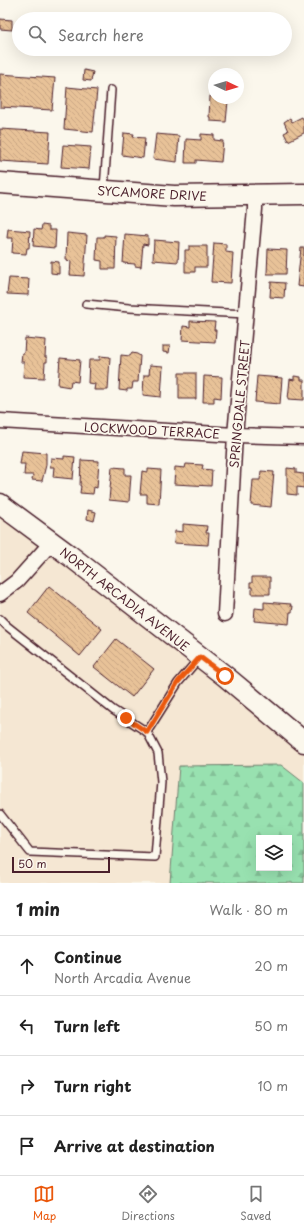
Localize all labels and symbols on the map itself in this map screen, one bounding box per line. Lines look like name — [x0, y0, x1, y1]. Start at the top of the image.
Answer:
north arrow — [208, 68, 244, 104]
street label: SYCAMORE DRIVE — [97, 181, 207, 205]
street label: SPRINGDALE STREET — [224, 339, 254, 469]
street label: LOCKWOOD TERRACE — [83, 417, 221, 443]
street label: NORTH ARCADIA AVENUE — [56, 543, 194, 655]
route start — [216, 667, 234, 685]
route end — [117, 709, 135, 727]
scale bar — [12, 855, 110, 874]

